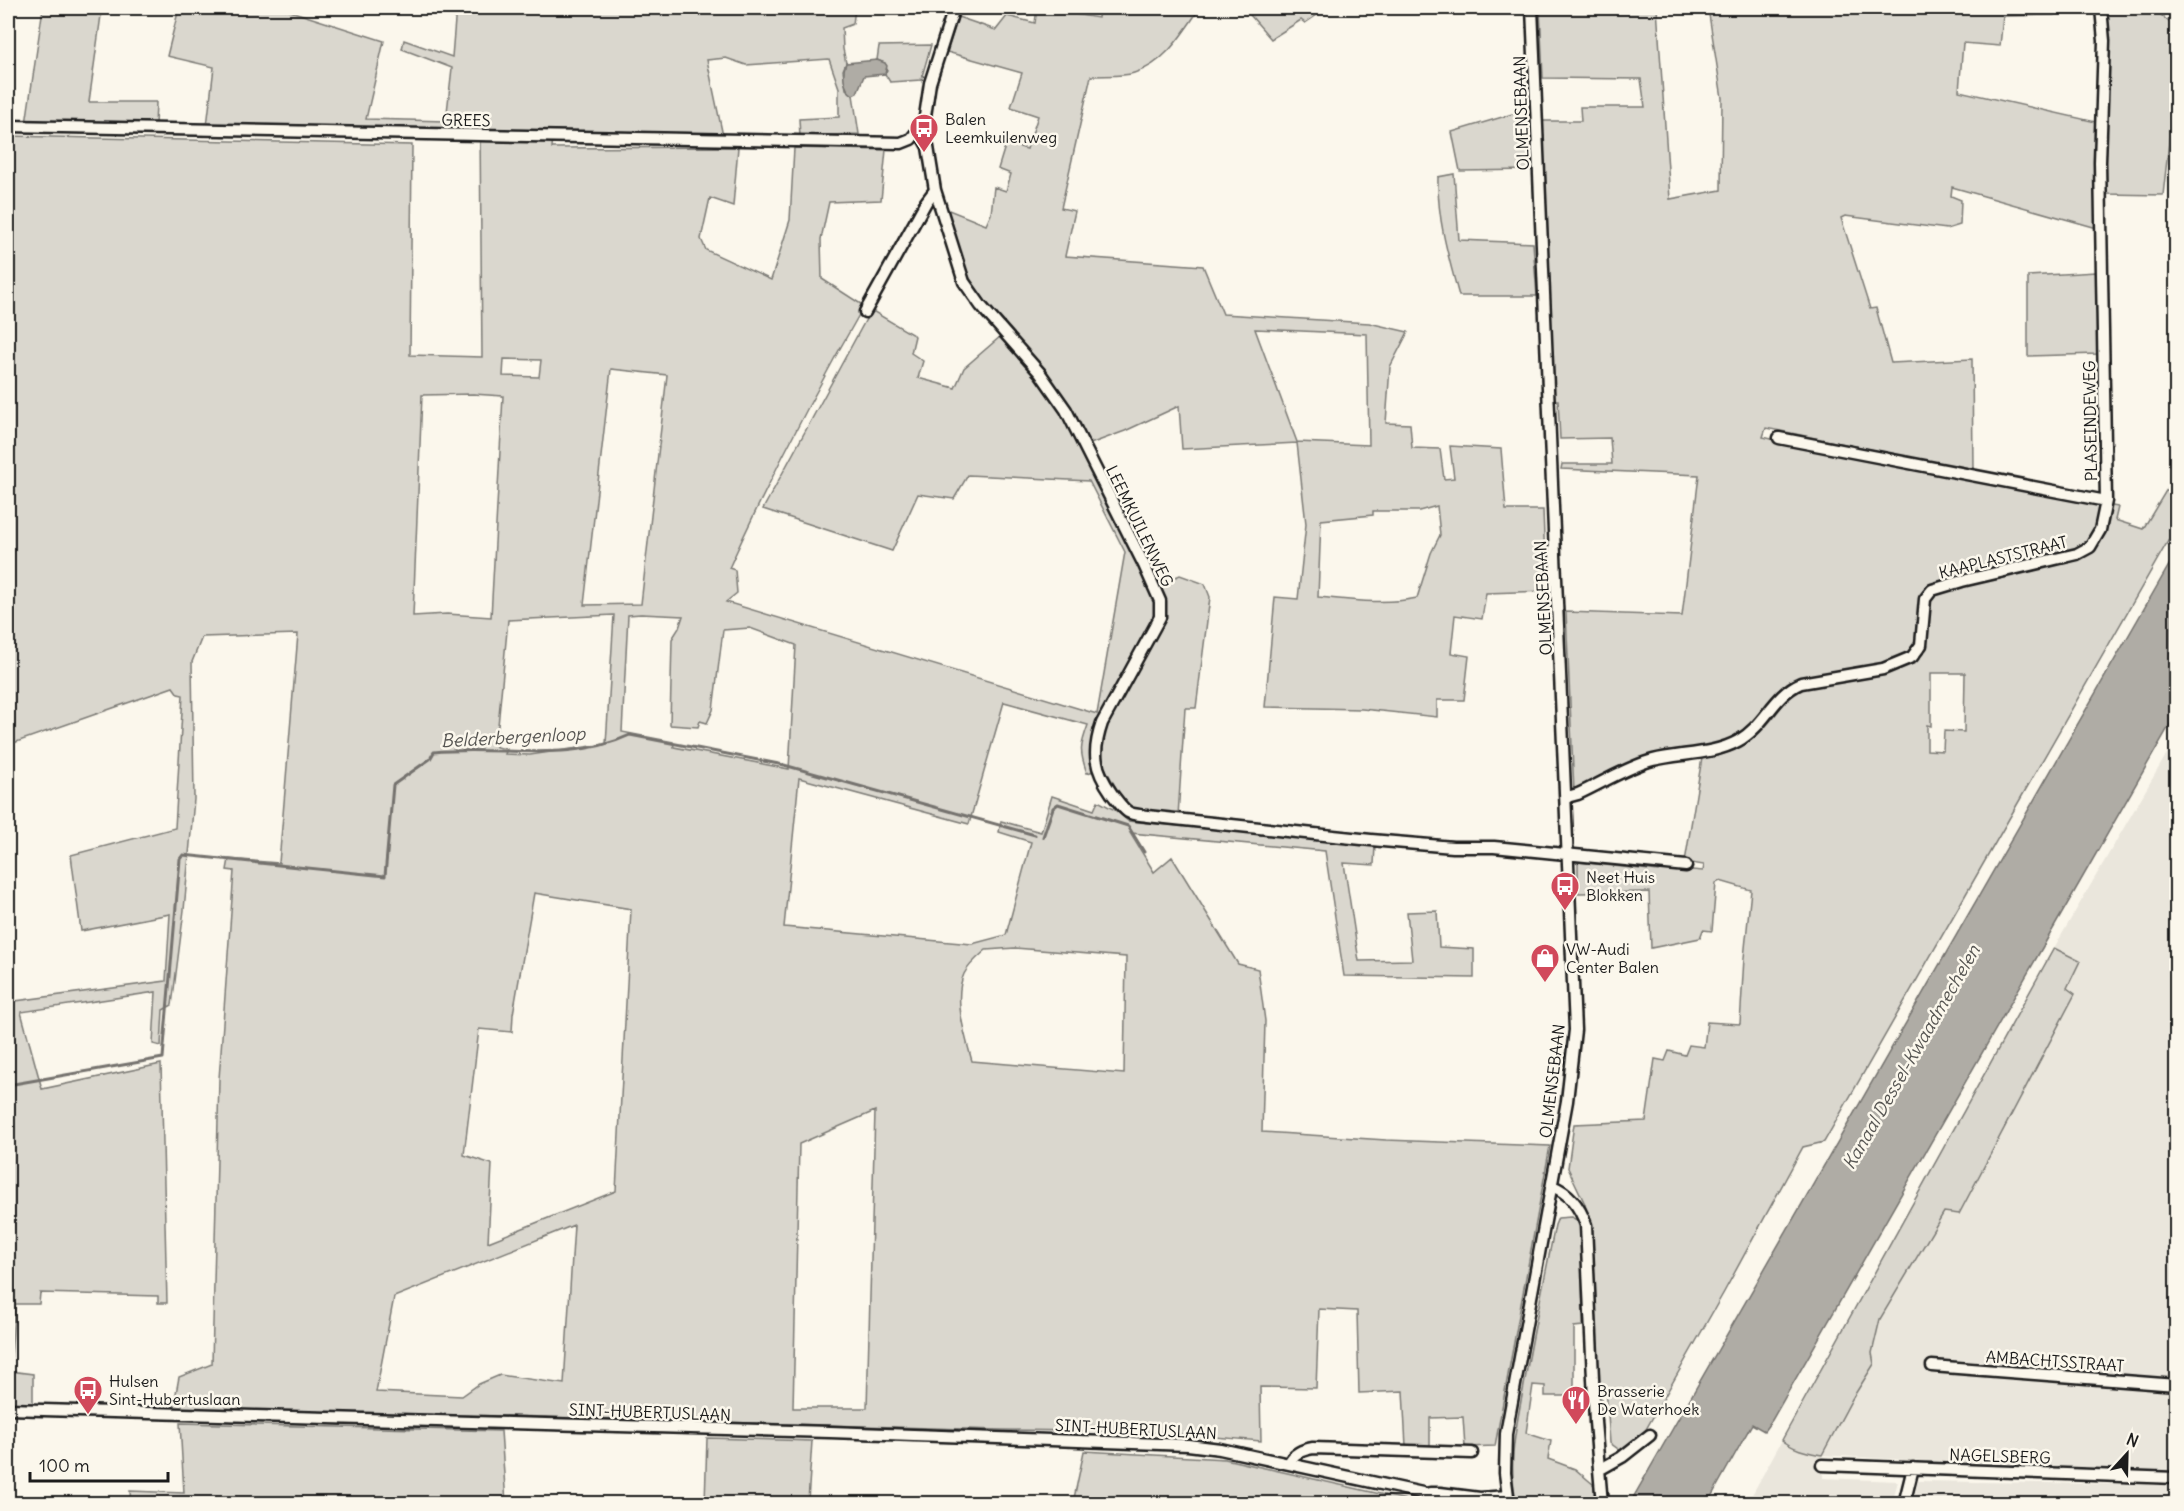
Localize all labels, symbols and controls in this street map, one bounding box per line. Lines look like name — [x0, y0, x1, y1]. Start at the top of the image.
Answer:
street label: OLMENSEBAAN — [1509, 55, 1533, 171]
place label: Balen Leemkuilenweg — [945, 109, 1057, 147]
street label: GREES — [441, 110, 491, 130]
bus stop icon: Balen Leemkuilenweg — [908, 112, 940, 154]
street label: PLASEINDEWEG — [2079, 360, 2101, 482]
street label: LEEMKUILENWEG — [1102, 462, 1178, 590]
street label: KAAPLASTSTRAAT — [1937, 531, 2069, 583]
street label: OLMENSEBAAN — [1530, 540, 1556, 656]
water label: Belderbergenloop — [440, 722, 587, 752]
place label: Neet Huis Blokken — [1586, 867, 1655, 905]
bus stop icon: Neet Huis Blokken — [1549, 870, 1581, 912]
place label: VW-Audi Center Balen — [1566, 939, 1659, 977]
water label: Kanaal Dessel-Kwaadmechelen — [1837, 940, 1985, 1173]
shop icon: VW-Audi Center Balen — [1529, 942, 1561, 984]
street label: OLMENSEBAAN — [1535, 1023, 1569, 1139]
street label: AMBACHTSSTRAAT — [1985, 1346, 2125, 1376]
place label: Hulsen Sint-Hubertuslaan — [109, 1371, 240, 1409]
bus stop icon: Hulsen Sint-Hubertuslaan — [72, 1374, 104, 1416]
place label: Brasserie De Waterhoek — [1597, 1381, 1699, 1419]
restaurant icon: Brasserie De Waterhoek — [1560, 1384, 1592, 1426]
street label: SINT-HUBERTUSLAAN — [569, 1399, 731, 1425]
street label: SINT-HUBERTUSLAAN — [1055, 1415, 1217, 1443]
north arrow — [2097, 1424, 2157, 1484]
text: N — [2124, 1429, 2141, 1451]
street label: NAGELSBERG — [1949, 1444, 2051, 1468]
scale bar — [30, 1445, 168, 1483]
text: 100 m — [39, 1454, 90, 1477]

